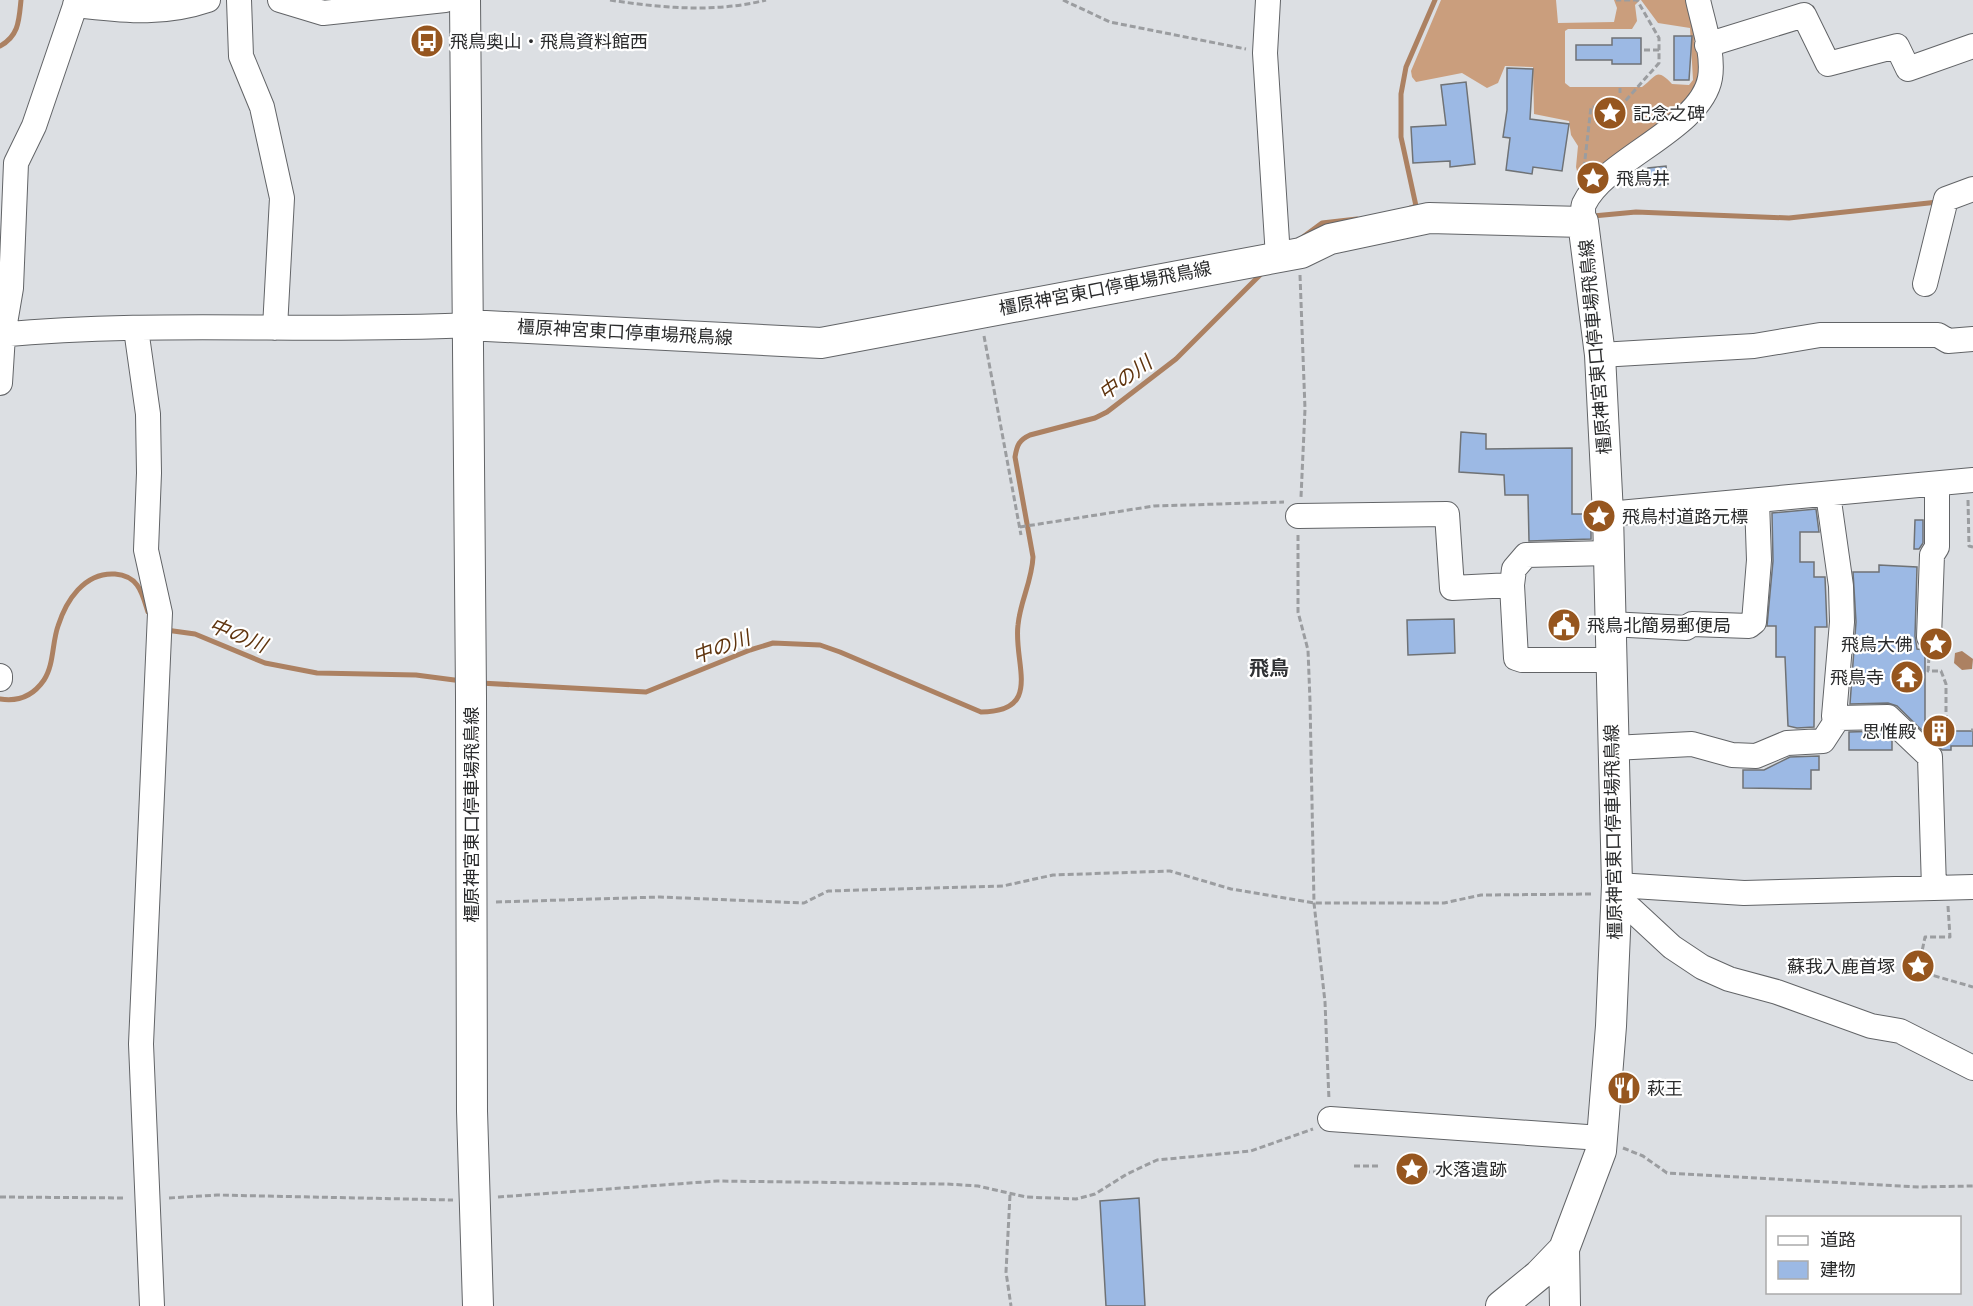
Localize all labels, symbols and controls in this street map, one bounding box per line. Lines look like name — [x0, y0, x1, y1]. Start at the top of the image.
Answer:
bus stop icon: 飛鳥奥山・飛鳥資料館西 — [409, 23, 445, 59]
place label: 飛鳥奥山・飛鳥資料館西 — [450, 31, 648, 52]
place icon: 記念之碑 — [1592, 95, 1628, 131]
place label: 記念之碑 — [1633, 103, 1705, 124]
place icon: 飛鳥井 — [1575, 160, 1611, 196]
place label: 飛鳥井 — [1616, 168, 1670, 189]
street label: 橿原神宮東口停車場飛鳥線 — [1575, 238, 1615, 456]
street label: 橿原神宮東口停車場飛鳥線 — [997, 257, 1213, 319]
street label: 橿原神宮東口停車場飛鳥線 — [517, 316, 733, 348]
water label: 中の川 — [1094, 349, 1158, 405]
place icon: 飛鳥村道路元標 — [1581, 498, 1617, 534]
place label: 飛鳥村道路元標 — [1622, 506, 1748, 527]
public building icon: 飛鳥北簡易郵便局 — [1546, 607, 1582, 643]
water label: 中の川 — [206, 613, 272, 658]
place label: 飛鳥北簡易郵便局 — [1587, 615, 1731, 636]
water label: 中の川 — [689, 625, 755, 669]
place icon: 飛鳥大佛 — [1918, 626, 1954, 662]
place label: 飛鳥大佛 — [1841, 634, 1913, 655]
district label: 飛鳥 — [1249, 656, 1289, 680]
temple icon: 飛鳥寺 — [1889, 659, 1925, 695]
place label: 飛鳥寺 — [1830, 667, 1884, 688]
street label: 橿原神宮東口停車場飛鳥線 — [461, 707, 482, 923]
building icon: 思惟殿 — [1921, 713, 1957, 749]
place label: 思惟殿 — [1862, 721, 1916, 742]
street label: 橿原神宮東口停車場飛鳥線 — [1601, 724, 1625, 940]
place icon: 蘇我入鹿首塚 — [1900, 948, 1936, 984]
place label: 蘇我入鹿首塚 — [1787, 956, 1895, 977]
restaurant icon: 萩王 — [1606, 1070, 1642, 1106]
place label: 萩王 — [1647, 1078, 1683, 1099]
place icon: 水落遺跡 — [1394, 1151, 1430, 1187]
place label: 水落遺跡 — [1435, 1159, 1507, 1180]
legend — [1766, 1216, 1961, 1294]
text: 道路 — [1820, 1229, 1856, 1250]
text: 建物 — [1820, 1259, 1856, 1280]

